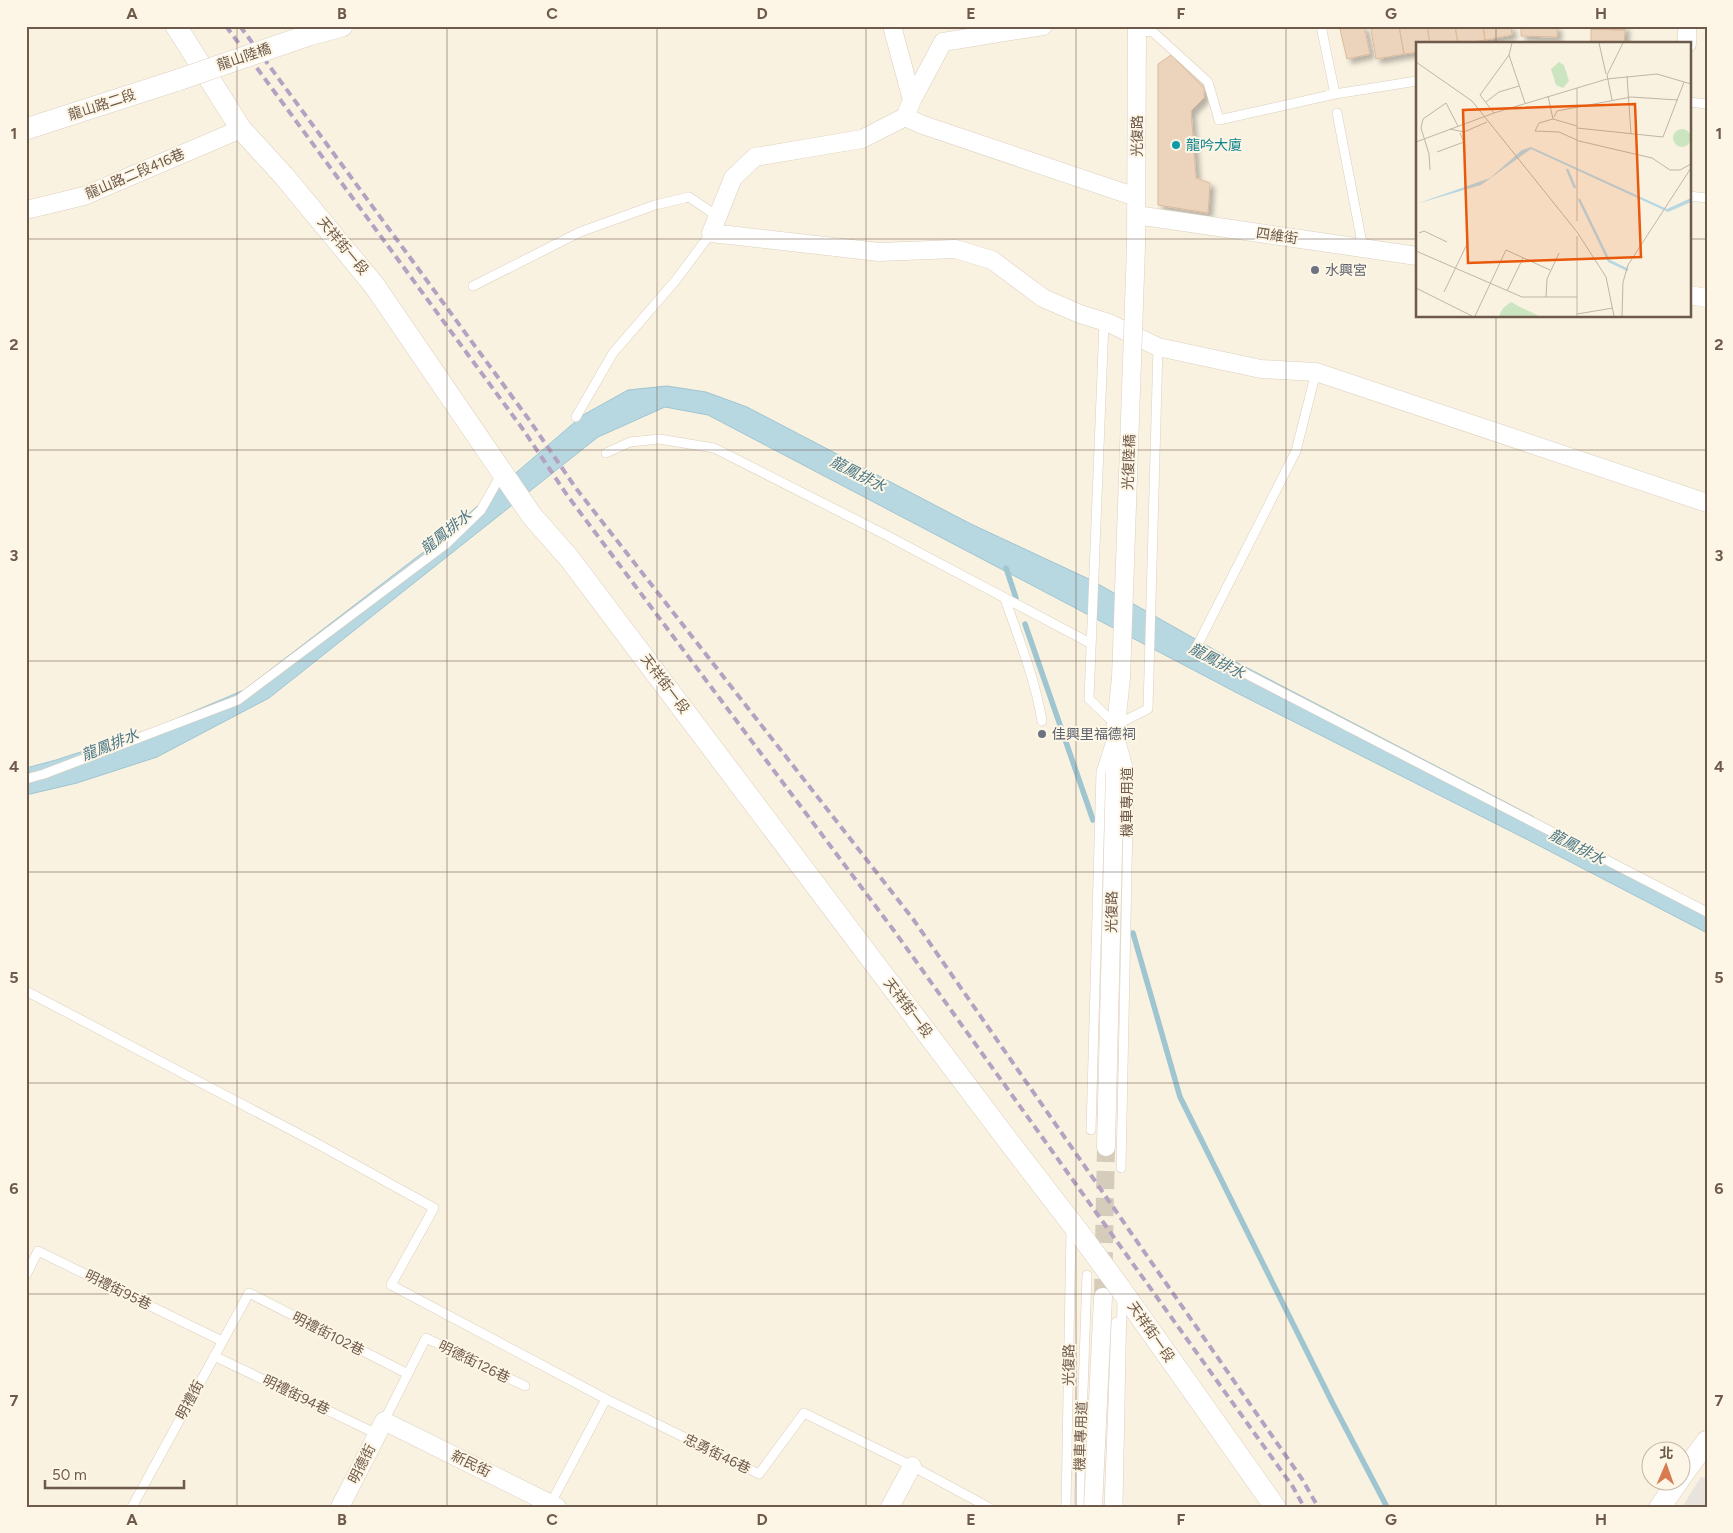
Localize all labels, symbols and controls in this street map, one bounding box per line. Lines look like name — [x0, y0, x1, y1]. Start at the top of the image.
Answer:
text: A — [126, 4, 138, 23]
text: B — [337, 4, 347, 23]
text: C — [546, 4, 558, 23]
text: D — [756, 4, 768, 23]
text: E — [966, 4, 976, 23]
text: F — [1177, 4, 1186, 23]
text: G — [1385, 4, 1397, 23]
text: H — [1595, 4, 1607, 23]
street label: 龍山陸橋 — [215, 40, 273, 74]
inset map — [1416, 42, 1690, 318]
street label: 龍山路二段 — [66, 86, 138, 124]
street label: 光復路 — [1129, 115, 1146, 157]
text: 1 — [11, 124, 17, 143]
text: 1 — [1716, 124, 1722, 143]
place label: 龍吟大廈 — [1186, 137, 1242, 154]
marker: 龍吟大廈 — [1170, 139, 1182, 151]
street label: 龍山路二段416巷 — [83, 145, 187, 203]
street label: 天祥街一段 — [314, 214, 372, 278]
street label: 四維街 — [1255, 225, 1299, 247]
place label: 水興宮 — [1325, 262, 1367, 279]
marker: 水興宮 — [1309, 264, 1321, 276]
text: 2 — [9, 335, 19, 354]
text: 2 — [1714, 335, 1724, 354]
street label: 光復陸橋 — [1120, 434, 1138, 490]
water label: 龍鳳排水 — [827, 452, 890, 496]
water label: 龍鳳排水 — [417, 506, 476, 558]
text: 3 — [10, 546, 19, 565]
text: 3 — [1715, 546, 1724, 565]
water label: 龍鳳排水 — [1186, 639, 1249, 683]
street label: 天祥街一段 — [637, 651, 693, 717]
water label: 龍鳳排水 — [79, 725, 142, 765]
place label: 佳興里福德祠 — [1052, 726, 1136, 743]
marker: 佳興里福德祠 — [1036, 728, 1048, 740]
text: 4 — [9, 757, 19, 776]
text: 4 — [1714, 757, 1724, 776]
street label: 機車專用道 — [1119, 767, 1136, 837]
water label: 龍鳳排水 — [1546, 825, 1609, 869]
street label: 光復路 — [1103, 891, 1121, 933]
text: 5 — [9, 968, 19, 987]
text: 5 — [1714, 968, 1724, 987]
street label: 天祥街一段 — [880, 975, 936, 1041]
text: 6 — [9, 1179, 19, 1198]
text: 6 — [1714, 1179, 1724, 1198]
street label: 明禮街95巷 — [82, 1267, 154, 1313]
street label: 天祥街一段 — [1124, 1298, 1178, 1366]
street label: 明禮街102巷 — [289, 1309, 367, 1359]
street label: 明德街126巷 — [435, 1337, 513, 1387]
street label: 光復路 — [1060, 1344, 1078, 1386]
street label: 明禮街94巷 — [260, 1371, 332, 1419]
street label: 明禮街 — [173, 1377, 207, 1423]
text: 7 — [10, 1391, 19, 1410]
text: 7 — [1715, 1391, 1724, 1410]
street label: 機車專用道 — [1071, 1401, 1091, 1471]
street label: 忠勇街46巷 — [681, 1430, 753, 1478]
north arrow — [1640, 1440, 1690, 1490]
street label: 明德街 — [345, 1441, 379, 1487]
text: 北 — [1659, 1445, 1674, 1462]
street label: 新民街 — [448, 1447, 494, 1481]
scale bar — [45, 1458, 184, 1490]
text: 50 m — [52, 1466, 87, 1484]
text: A — [126, 1510, 138, 1529]
text: B — [337, 1510, 347, 1529]
text: C — [546, 1510, 558, 1529]
text: D — [756, 1510, 768, 1529]
text: E — [966, 1510, 976, 1529]
text: F — [1177, 1510, 1186, 1529]
text: G — [1385, 1510, 1397, 1529]
text: H — [1595, 1510, 1607, 1529]

